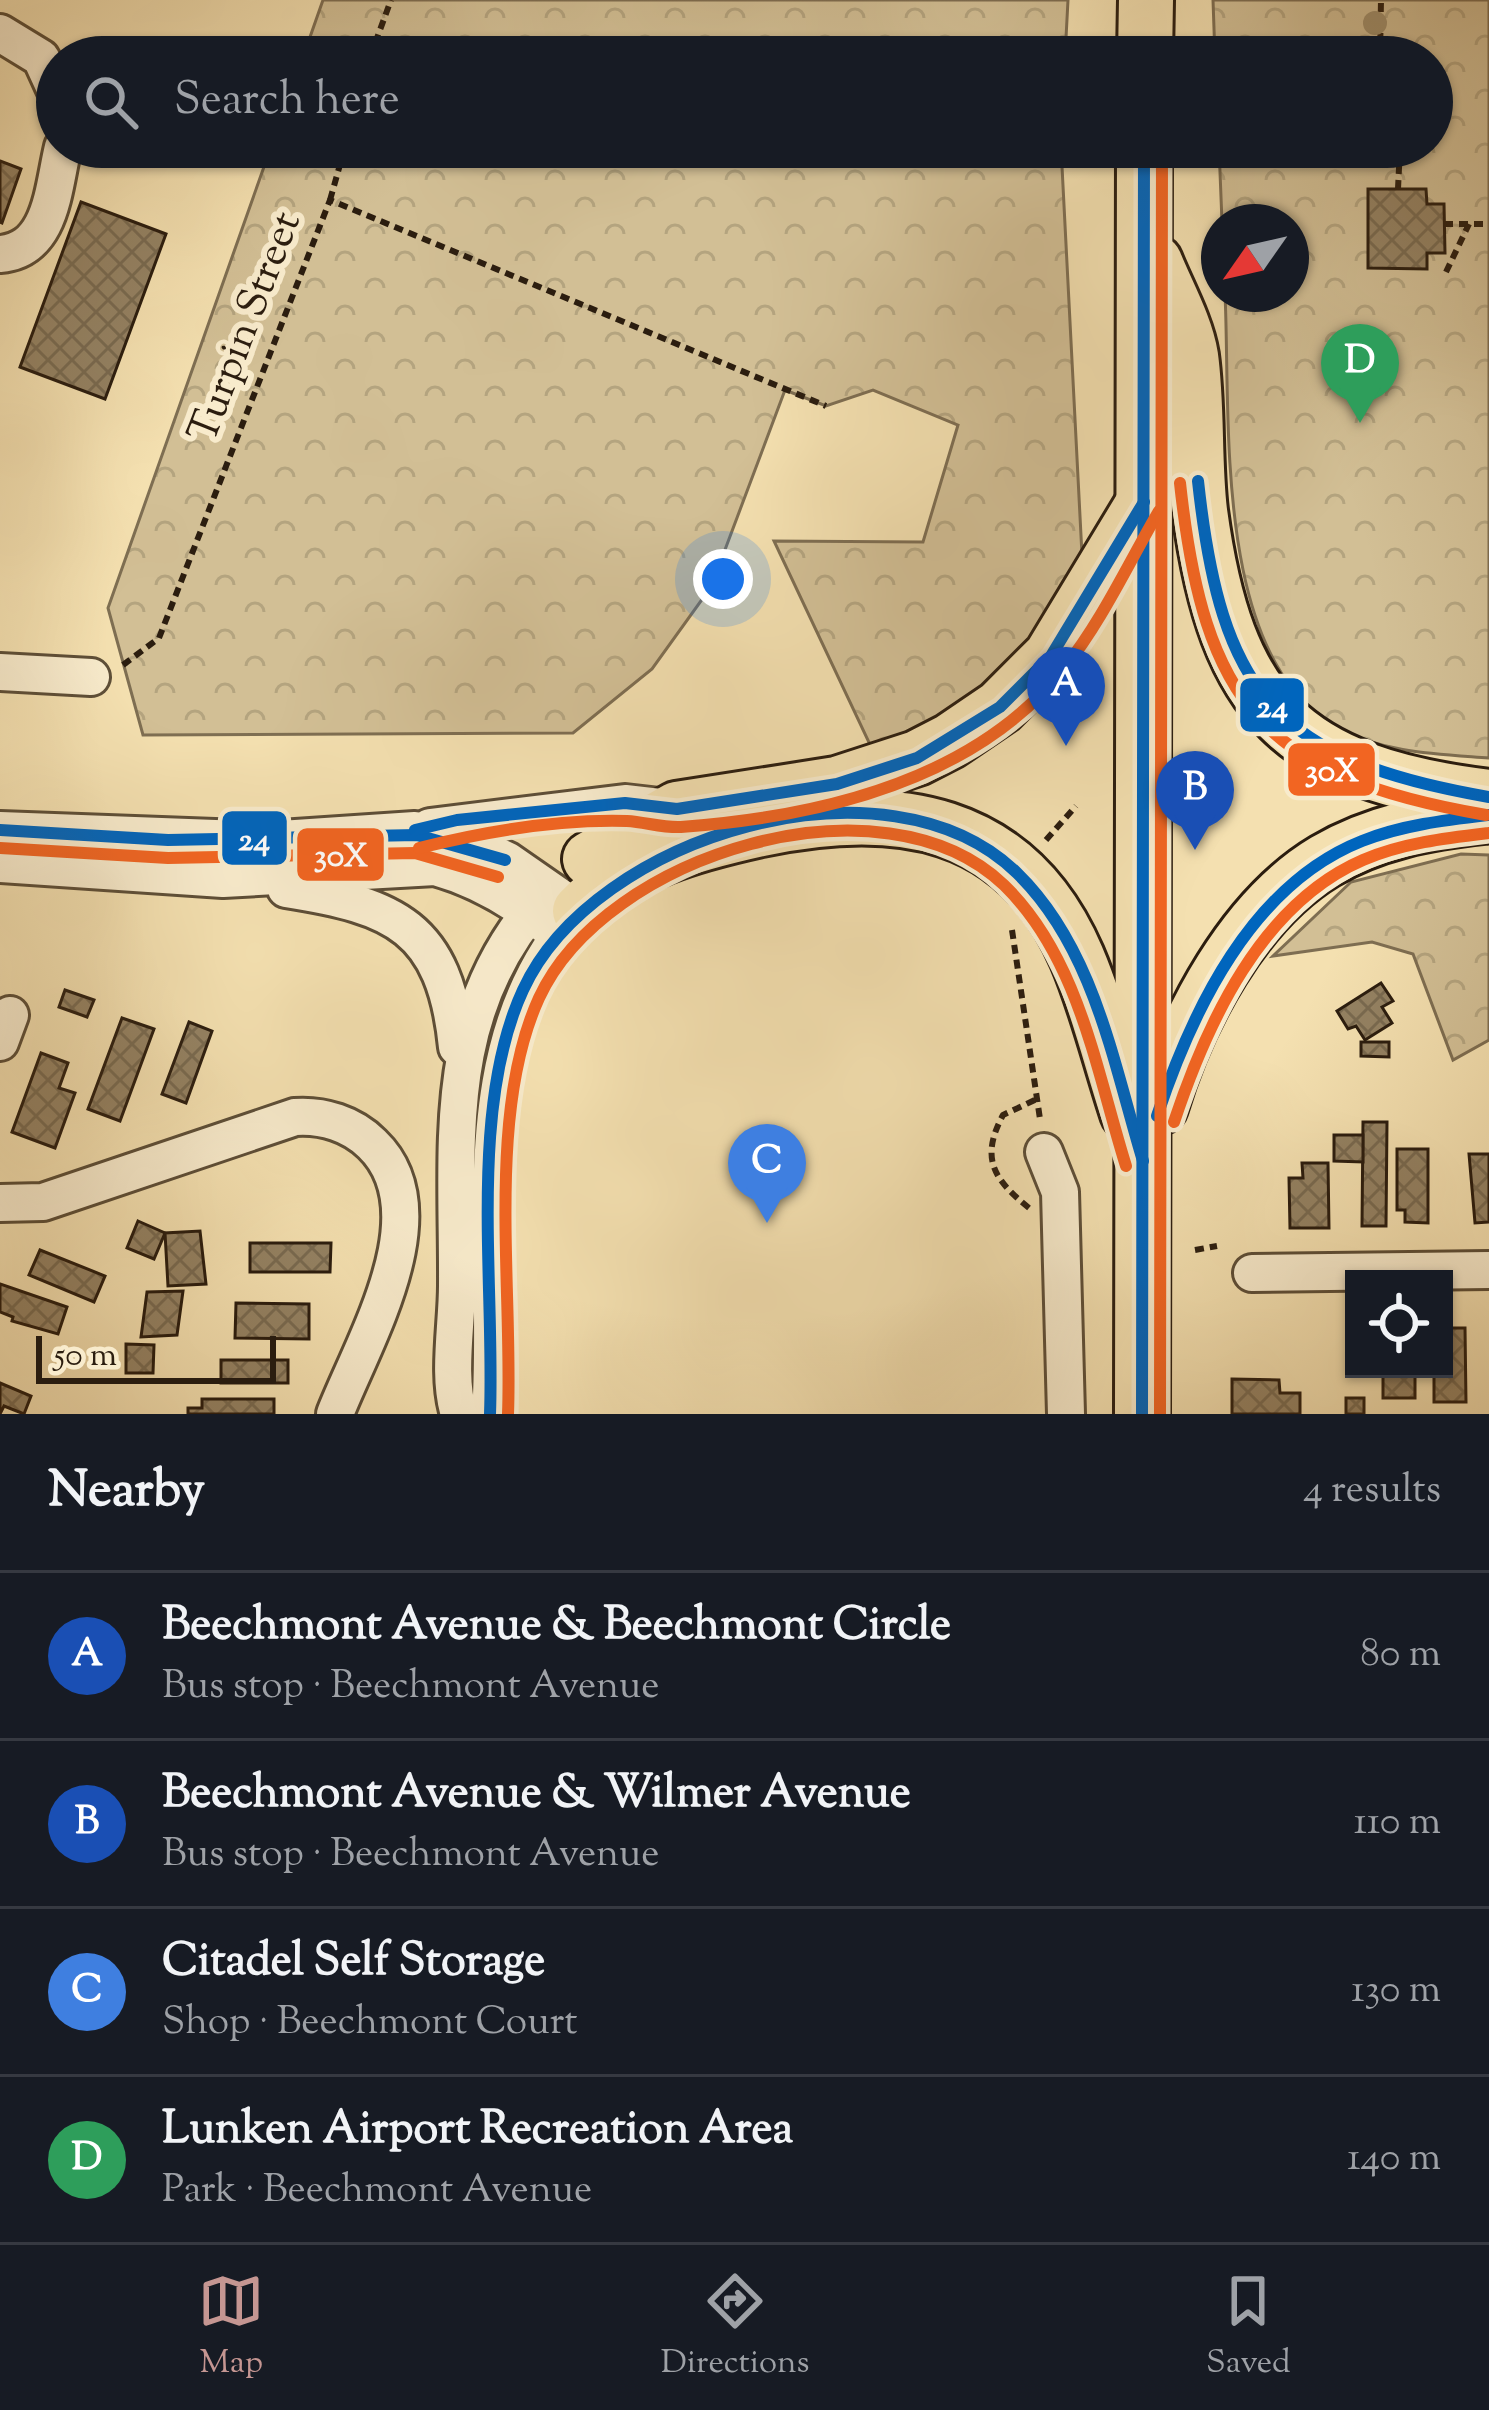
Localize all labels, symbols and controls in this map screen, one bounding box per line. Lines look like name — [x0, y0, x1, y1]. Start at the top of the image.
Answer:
search box — [36, 36, 1453, 168]
icon: search — [78, 69, 144, 135]
text: Search here — [174, 70, 400, 135]
street label: Turpin Street — [175, 204, 319, 452]
north arrow — [1201, 204, 1309, 312]
pin: D — [1321, 324, 1399, 423]
your location — [693, 549, 753, 609]
pin: A — [1027, 647, 1105, 746]
line badge: 24 — [1238, 676, 1306, 734]
text: 24 — [1256, 685, 1288, 733]
line badge: 30X — [1286, 741, 1377, 798]
text: 30X — [1305, 749, 1359, 797]
pin: B — [1156, 751, 1234, 850]
line badge: 24 — [220, 809, 289, 867]
text: 24 — [238, 818, 270, 866]
line badge: 30X — [295, 826, 386, 883]
text: 30X — [314, 834, 368, 882]
pin: C — [728, 1124, 806, 1223]
map controls — [1345, 1270, 1453, 1378]
button: locate — [1345, 1270, 1453, 1378]
scale bar — [36, 1330, 276, 1383]
text: 50 m — [54, 1333, 117, 1381]
text: Nearby — [48, 1456, 205, 1529]
text: 4 results — [1303, 1464, 1441, 1520]
text: Beechmont Avenue & Beechmont Circle — [162, 1595, 951, 1660]
text: A — [71, 1628, 103, 1684]
text: 80 m — [1360, 1628, 1441, 1684]
text: Bus stop · Beechmont Avenue — [162, 1660, 659, 1716]
text: Beechmont Avenue & Wilmer Avenue — [162, 1763, 911, 1828]
text: B — [75, 1796, 99, 1852]
text: 110 m — [1354, 1796, 1441, 1852]
text: Bus stop · Beechmont Avenue — [162, 1828, 659, 1884]
text: Citadel Self Storage — [162, 1931, 545, 1996]
text: C — [71, 1964, 103, 2020]
text: 130 m — [1351, 1964, 1441, 2020]
text: Shop · Beechmont Court — [162, 1996, 578, 2052]
text: Lunken Airport Recreation Area — [162, 2099, 793, 2164]
text: D — [72, 2132, 102, 2188]
text: 140 m — [1347, 2132, 1441, 2188]
text: Park · Beechmont Avenue — [162, 2164, 592, 2220]
tab: Map — [198, 2268, 264, 2388]
tab: Directions — [661, 2268, 810, 2388]
tab: Saved — [1206, 2268, 1291, 2388]

